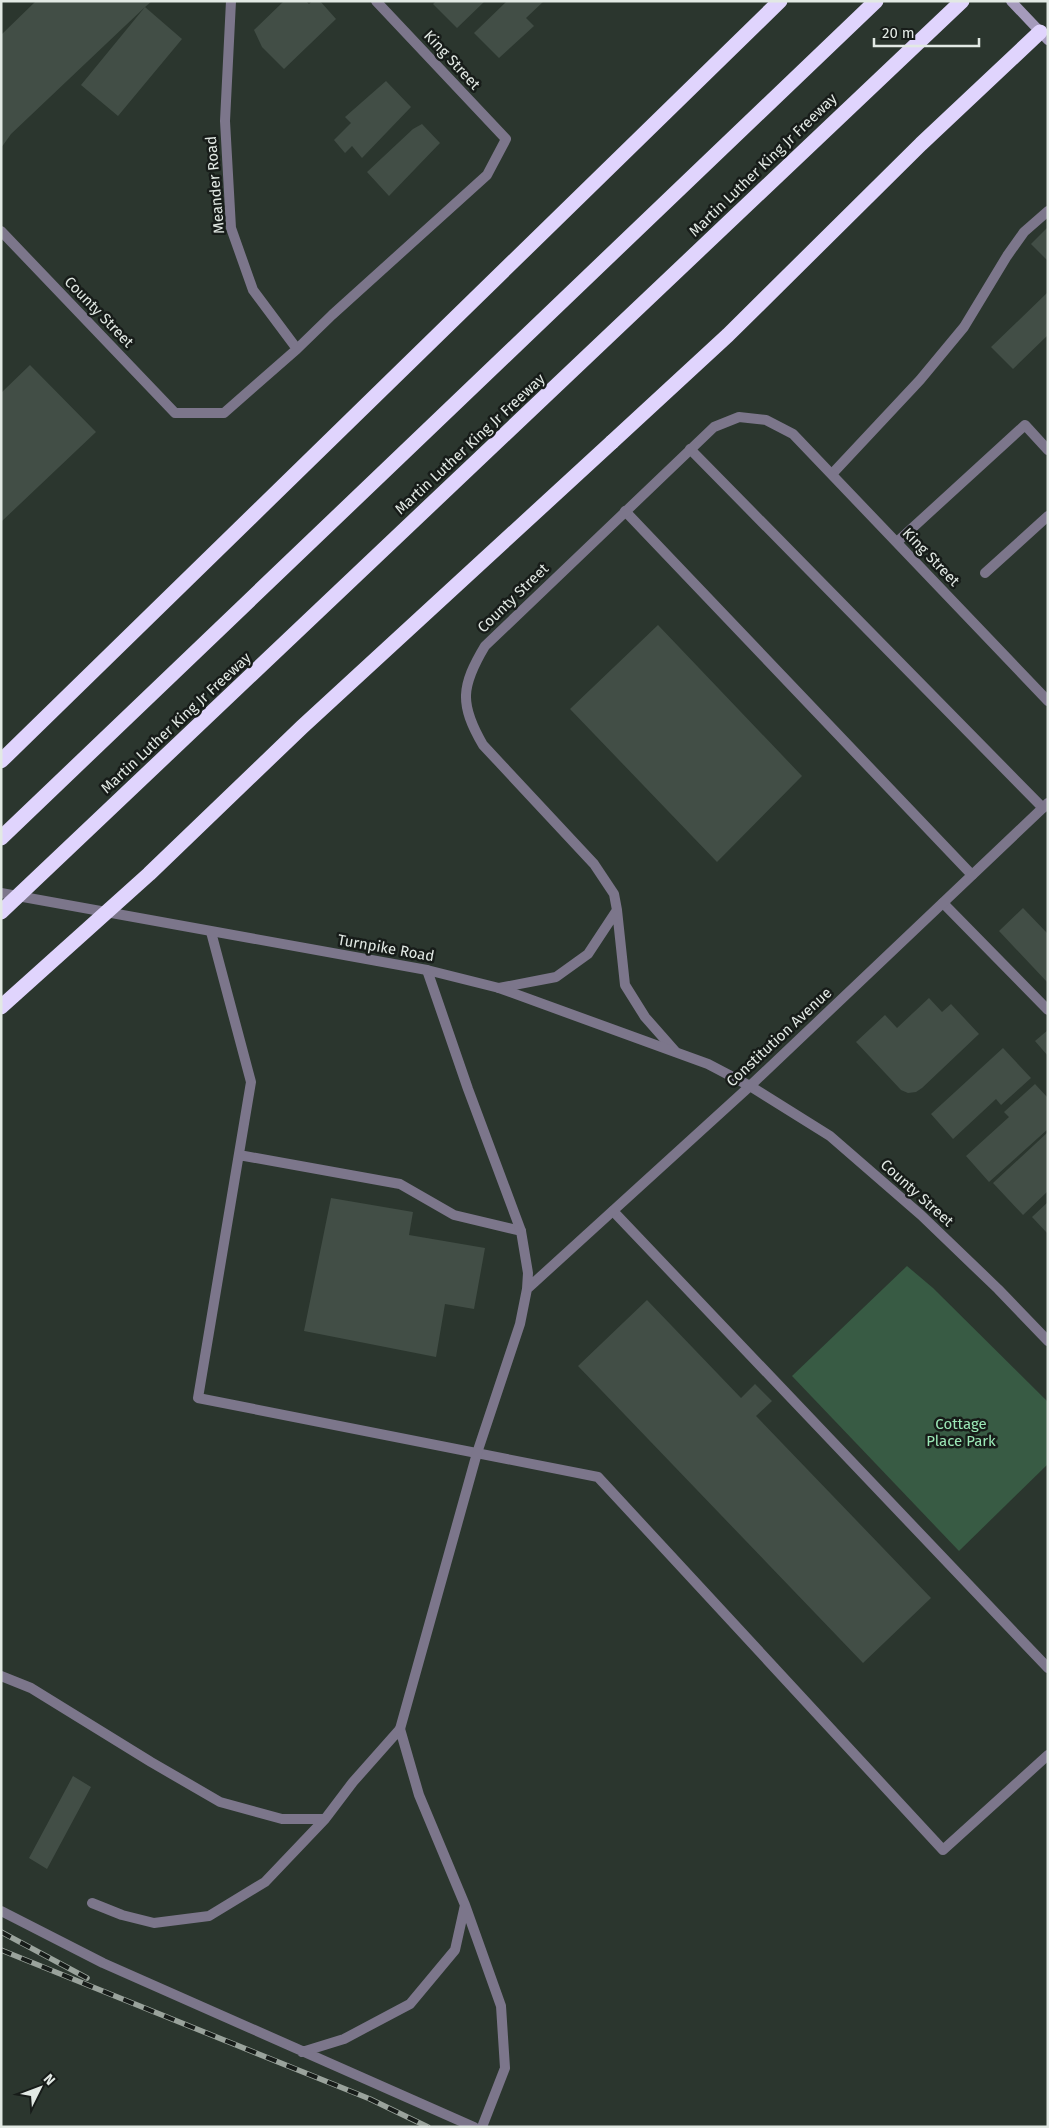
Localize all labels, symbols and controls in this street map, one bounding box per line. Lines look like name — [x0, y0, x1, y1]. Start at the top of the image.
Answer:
scale bar — [874, 15, 979, 47]
text: 20 m — [882, 24, 915, 42]
street label: King Street — [420, 27, 484, 94]
street label: Martin Luther King Jr Freeway — [685, 89, 841, 240]
street label: Meander Road — [202, 135, 228, 235]
street label: County Street — [61, 273, 138, 352]
street label: Martin Luther King Jr Freeway — [391, 369, 549, 518]
street label: King Street — [899, 524, 964, 590]
street label: County Street — [474, 559, 553, 636]
street label: Martin Luther King Jr Freeway — [97, 648, 255, 797]
street label: Turnpike Road — [336, 931, 436, 965]
street label: Constitution Avenue — [723, 984, 835, 1090]
street label: County Street — [877, 1156, 958, 1231]
park label: Cottage Place Park — [926, 1415, 996, 1450]
north arrow — [15, 2063, 65, 2113]
text: N — [40, 2070, 59, 2089]

